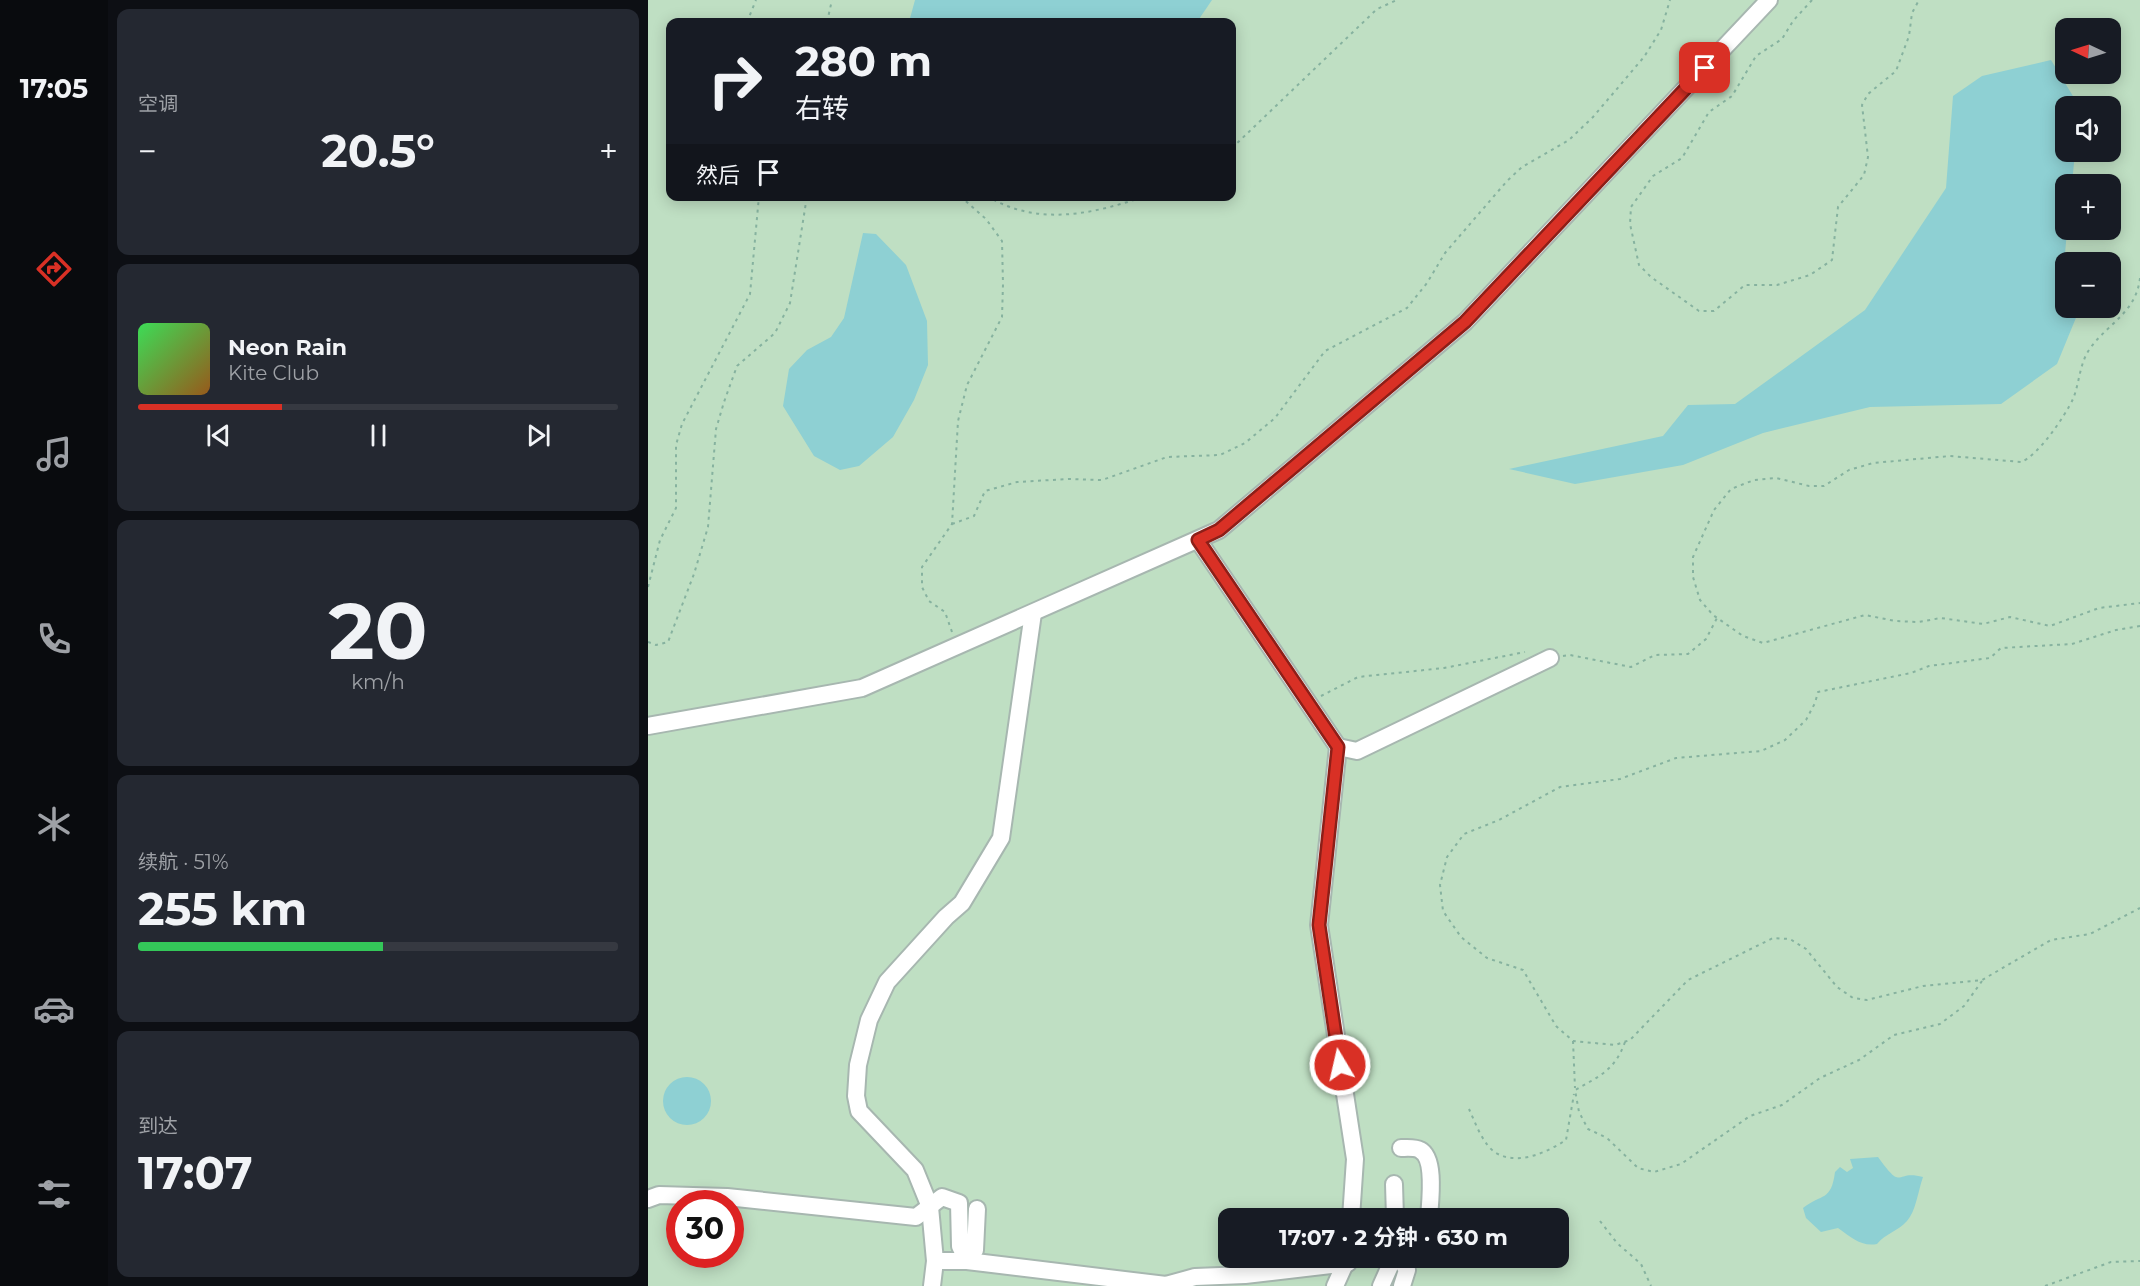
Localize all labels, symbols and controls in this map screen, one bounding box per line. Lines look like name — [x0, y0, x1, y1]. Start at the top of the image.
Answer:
north arrow — [2055, 18, 2121, 84]
map controls — [2055, 18, 2121, 318]
text: 280 m — [795, 35, 932, 87]
icon: right — [696, 42, 774, 120]
pin — [1679, 42, 1730, 93]
icon: arrive — [1688, 51, 1721, 84]
text: 17:05 — [20, 72, 88, 105]
text: 空调 — [138, 92, 178, 116]
text: 右转 — [795, 92, 849, 125]
button: sound — [2055, 96, 2121, 162]
text: 20.5° — [321, 123, 435, 178]
text: − — [138, 131, 157, 171]
text: + — [599, 131, 618, 171]
icon: arrive — [752, 156, 785, 189]
text: 然后 — [696, 162, 740, 189]
button: + — [2055, 174, 2121, 240]
icon: directions — [33, 248, 75, 290]
button: − — [2055, 252, 2121, 318]
text: Neon Rain — [228, 334, 347, 361]
text: Kite Club — [228, 361, 319, 385]
icon: previous — [202, 419, 235, 452]
icon: pause — [362, 419, 395, 452]
icon: next — [522, 419, 555, 452]
icon: music — [33, 433, 75, 475]
text: 20 — [329, 583, 427, 679]
icon: phone — [33, 618, 75, 660]
text: km/h — [351, 670, 405, 694]
icon: climate — [33, 803, 75, 845]
text: 续航 · 51% — [138, 850, 229, 874]
text: 255 km — [138, 881, 307, 936]
icon: car — [33, 988, 75, 1030]
position arrow — [1308, 1033, 1372, 1097]
text: 到达 — [138, 1114, 178, 1138]
text: 17:07 — [138, 1145, 253, 1200]
icon: filters — [33, 1173, 75, 1215]
speed limit sign: 30 — [666, 1190, 744, 1268]
text: 17:07 · 2 分钟 · 630 m — [1279, 1224, 1508, 1251]

